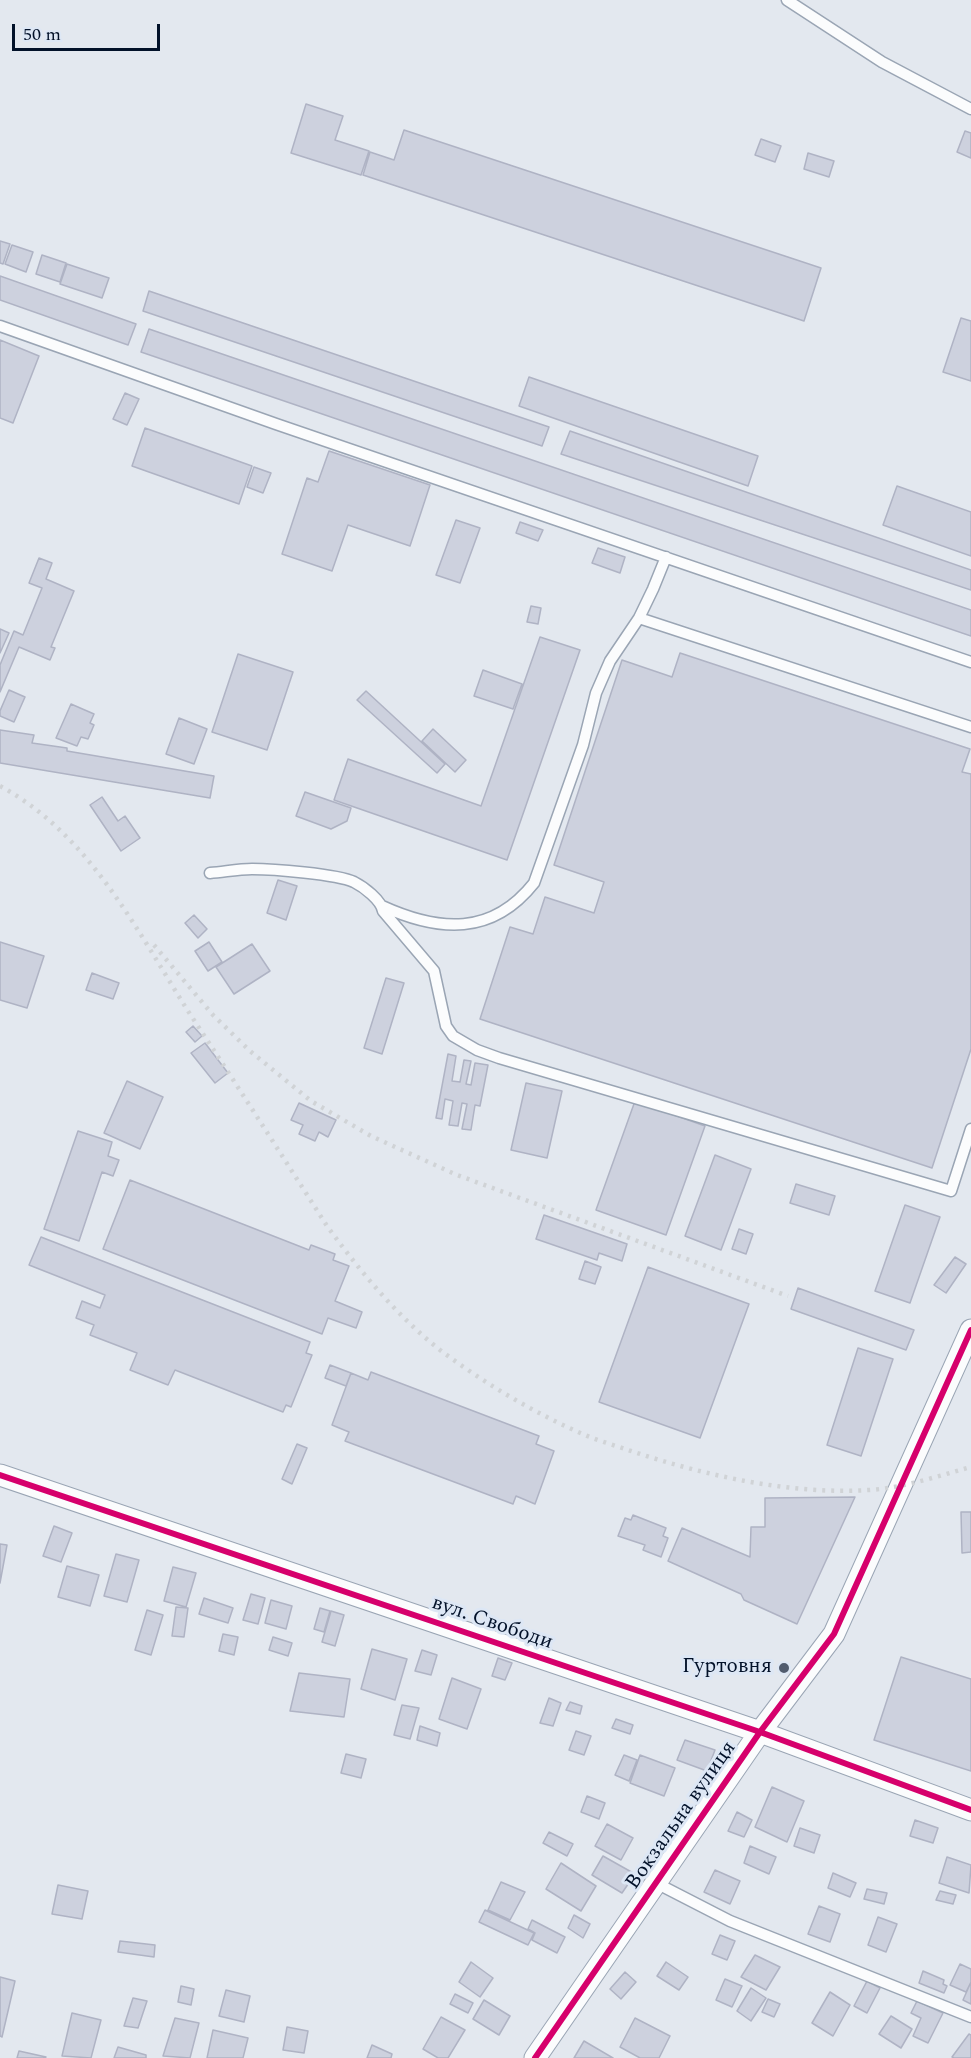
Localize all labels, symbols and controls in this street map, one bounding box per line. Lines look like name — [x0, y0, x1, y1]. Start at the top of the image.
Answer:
scale bar — [15, 12, 164, 50]
text: 50 m — [23, 21, 61, 48]
street label: вул. Свободи — [428, 1591, 556, 1657]
place label: Гуртовня — [682, 1655, 772, 1681]
marker: Гуртовня — [777, 1661, 791, 1675]
street label: Вокзальна вулиця — [621, 1737, 743, 1895]

